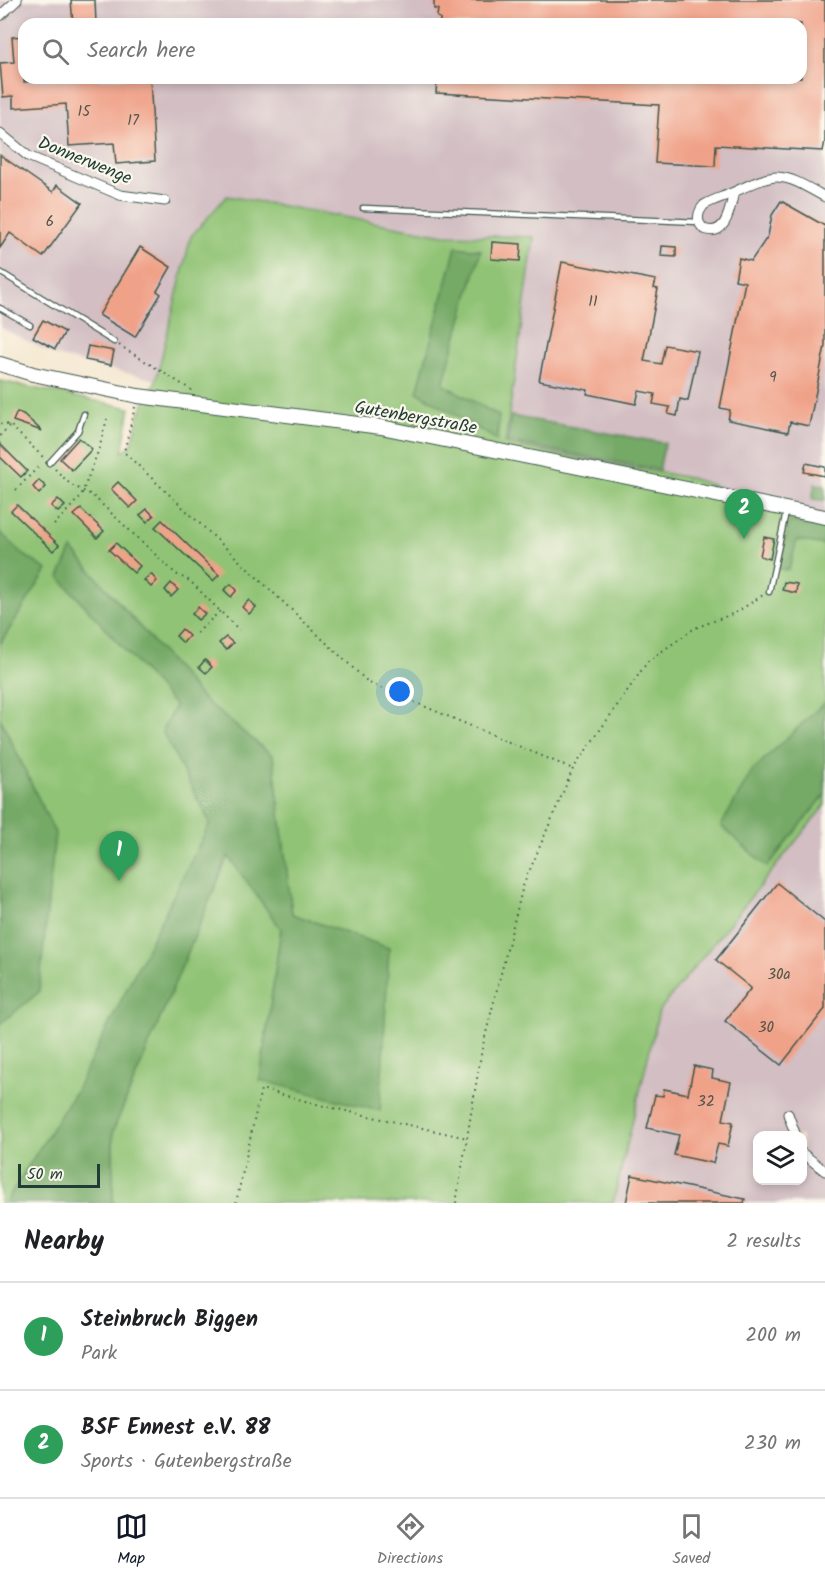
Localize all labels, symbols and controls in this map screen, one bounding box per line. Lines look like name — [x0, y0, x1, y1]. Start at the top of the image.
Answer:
search box — [18, 18, 807, 84]
text: Search here — [87, 34, 195, 69]
icon: search — [39, 35, 72, 68]
house number: 15 — [78, 100, 91, 124]
house number: 17 — [127, 109, 140, 133]
street label: Donnerwenge — [33, 129, 136, 193]
house number: 6 — [46, 210, 54, 234]
house number: 11 — [588, 290, 598, 314]
house number: 9 — [769, 366, 777, 390]
street label: Gutenbergstraße — [352, 393, 479, 444]
pin: 2 — [724, 490, 764, 539]
your location — [385, 677, 414, 706]
pin: 1 — [100, 832, 138, 881]
house number: 30a — [767, 963, 791, 987]
house number: 30 — [758, 1016, 775, 1040]
house number: 32 — [697, 1090, 715, 1114]
map controls — [753, 1131, 807, 1185]
button: layers — [753, 1131, 807, 1185]
scale bar — [18, 1161, 100, 1188]
text: 50 m — [27, 1162, 63, 1187]
text: Nearby — [24, 1221, 104, 1263]
text: 2 results — [726, 1226, 801, 1258]
text: Steinbruch Biggen — [81, 1303, 258, 1338]
text: 1 — [40, 1320, 47, 1352]
text: 200 m — [745, 1320, 801, 1352]
text: Park — [81, 1338, 117, 1370]
text: BSF Ennest e.V. 88 — [81, 1411, 270, 1446]
text: 2 — [38, 1428, 49, 1460]
text: 230 m — [744, 1428, 801, 1460]
text: Sports · Gutenbergstraße — [81, 1446, 292, 1478]
tab: Map — [115, 1510, 148, 1571]
tab: Directions — [377, 1510, 443, 1571]
tab: Saved — [672, 1510, 710, 1571]

